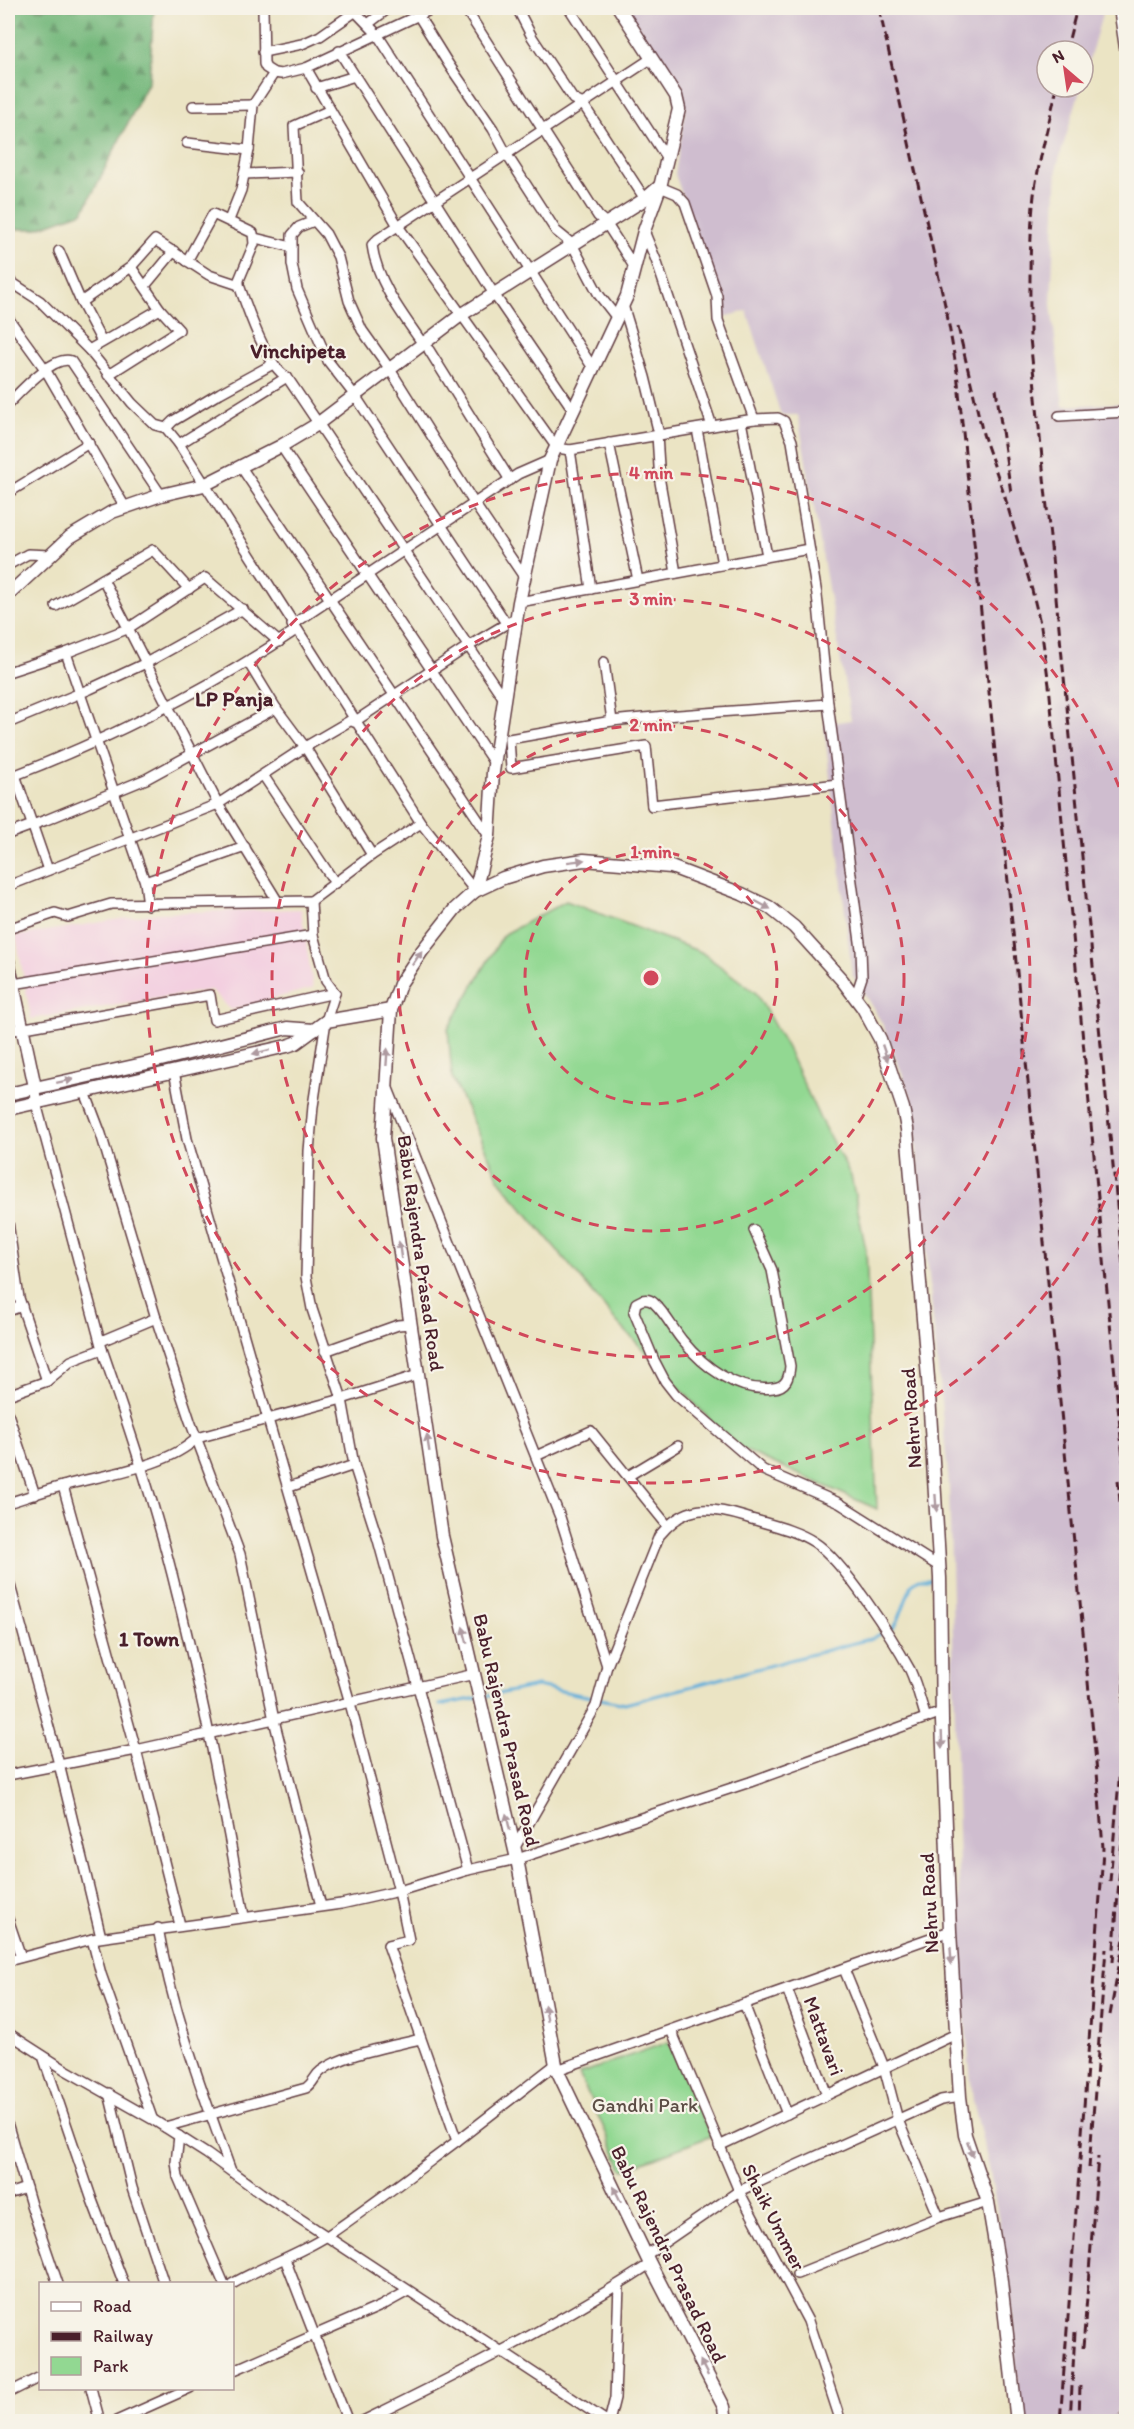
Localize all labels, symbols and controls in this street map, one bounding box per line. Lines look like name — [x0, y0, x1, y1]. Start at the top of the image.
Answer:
north arrow — [1035, 39, 1095, 99]
text: N — [1049, 45, 1067, 67]
district label: Vinchipeta — [250, 338, 347, 364]
text: 4 min — [629, 462, 674, 484]
text: 3 min — [629, 588, 673, 610]
district label: LP Panja — [195, 686, 274, 712]
text: 2 min — [630, 714, 673, 736]
text: 1 min — [630, 841, 672, 863]
one-way arrow — [566, 856, 585, 866]
one-way arrow — [755, 900, 772, 910]
one-way arrow — [411, 950, 422, 966]
centre of rings — [641, 968, 661, 988]
one-way arrow — [881, 1044, 890, 1062]
one-way arrow — [251, 1047, 270, 1057]
one-way arrow — [382, 1047, 392, 1066]
one-way arrow — [55, 1076, 74, 1085]
street label: Babu Rajendra Prasad Road — [393, 1133, 449, 1373]
one-way arrow — [395, 1241, 404, 1260]
street label: Nehru Road — [896, 1367, 926, 1469]
one-way arrow — [424, 1434, 433, 1453]
one-way arrow — [931, 1494, 940, 1513]
street label: Babu Rajendra Prasad Road — [468, 1611, 546, 1849]
district label: 1 Town — [119, 1626, 180, 1651]
one-way arrow — [460, 1626, 469, 1644]
one-way arrow — [938, 1730, 947, 1749]
one-way arrow — [503, 1813, 513, 1831]
street label: Nehru Road — [914, 1852, 944, 1954]
one-way arrow — [947, 1946, 956, 1965]
street label: Mattavari — [799, 1993, 849, 2079]
one-way arrow — [541, 2003, 550, 2022]
park label: Gandhi Park — [592, 2093, 698, 2117]
one-way arrow — [965, 2140, 975, 2158]
street label: Babu Rajendra Prasad Road — [606, 2142, 732, 2367]
street label: Shaik Ummer — [737, 2160, 811, 2275]
one-way arrow — [612, 2185, 621, 2202]
legend — [39, 2282, 234, 2390]
text: Road — [93, 2295, 132, 2317]
text: Railway — [93, 2325, 154, 2347]
text: Park — [93, 2355, 128, 2377]
one-way arrow — [699, 2359, 709, 2376]

